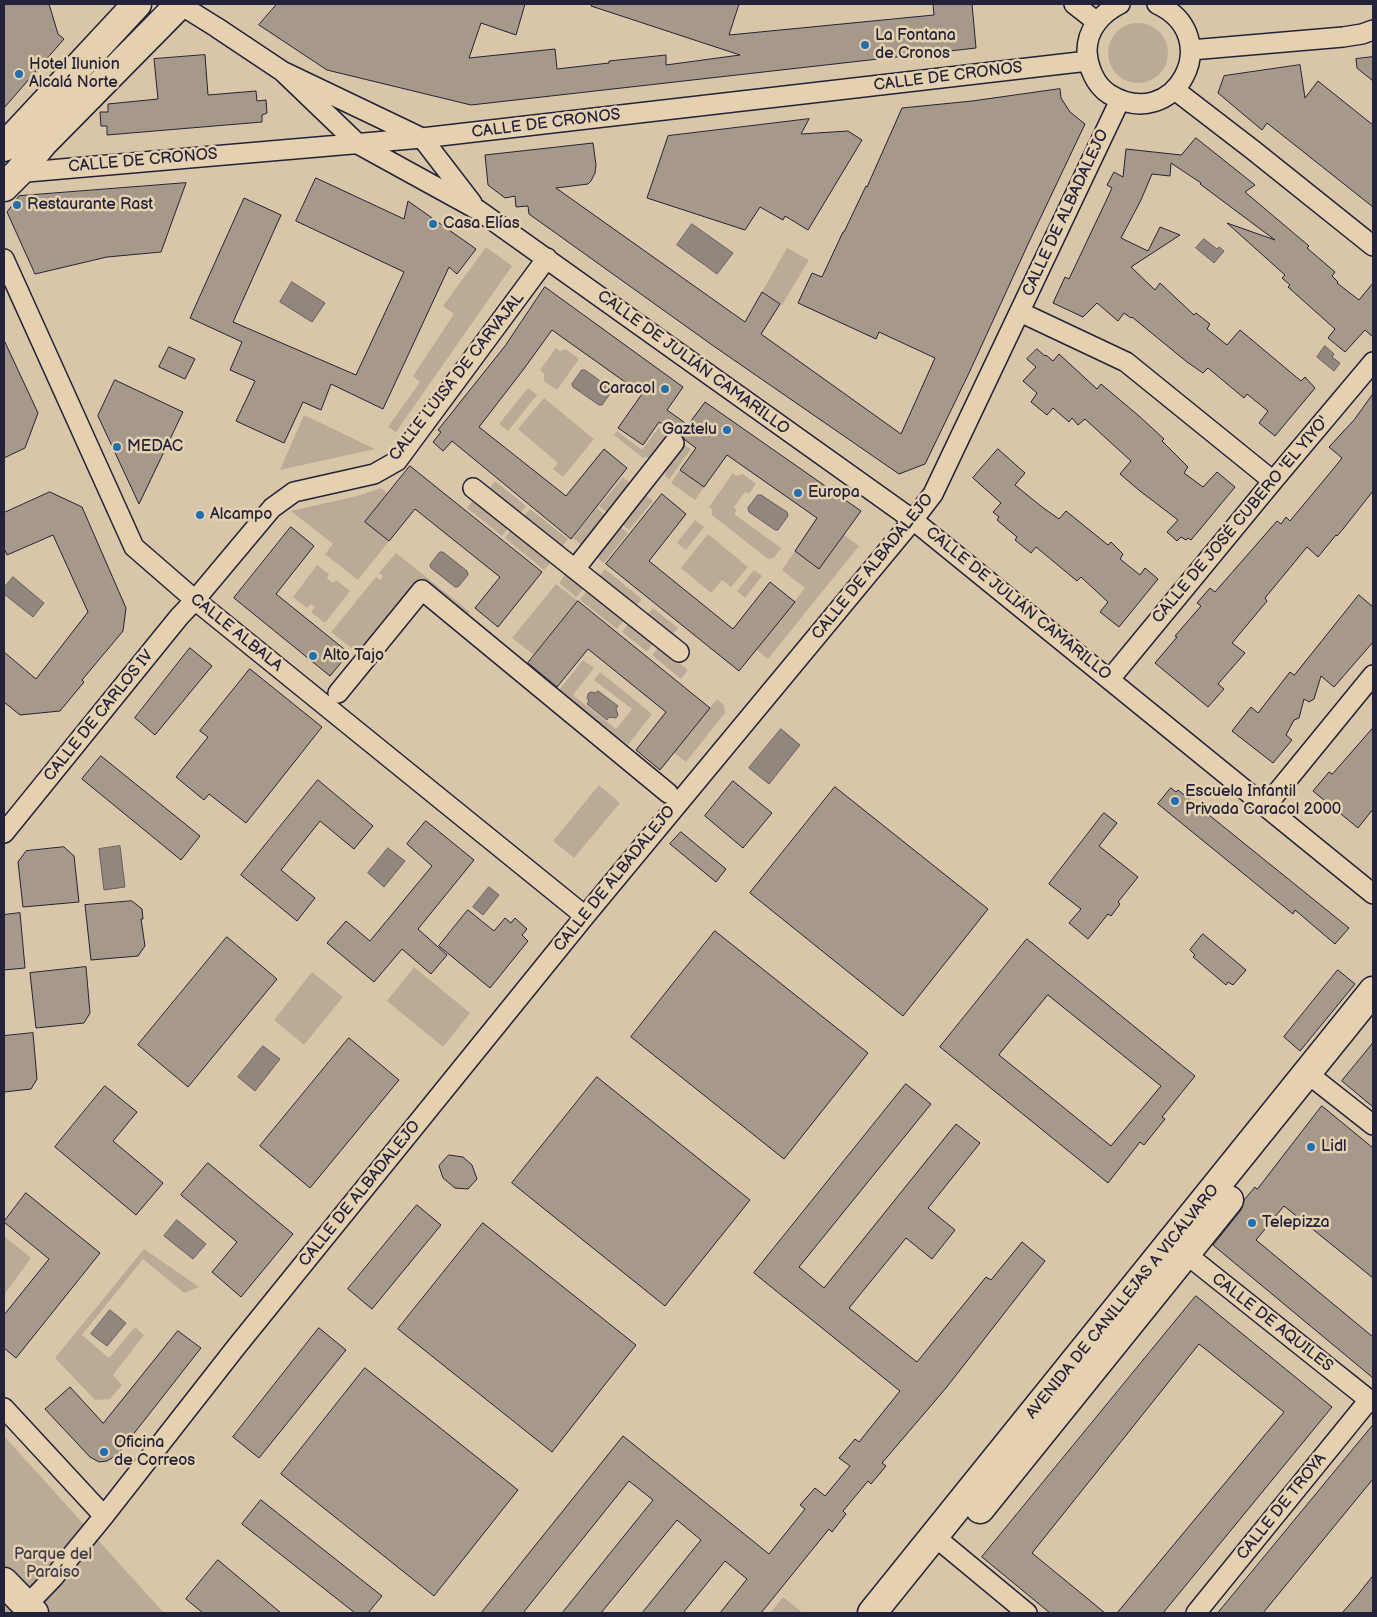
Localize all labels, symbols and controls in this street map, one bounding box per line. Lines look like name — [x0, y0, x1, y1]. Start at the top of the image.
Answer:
place label: La Fontana de Cronos — [875, 26, 956, 64]
marker: La Fontana de Cronos — [859, 39, 871, 51]
place label: Hotel Ilunion Alcalá Norte — [29, 55, 120, 93]
street label: CALLE DE CRONOS — [873, 58, 1023, 96]
marker: Hotel Ilunion Alcalá Norte — [13, 68, 25, 80]
street label: CALLE DE CRONOS — [471, 105, 621, 143]
street label: CALLE DE ALBADALEJO — [1019, 126, 1113, 300]
street label: CALLE DE CRONOS — [68, 145, 218, 177]
place label: Restaurante Rast — [27, 195, 153, 215]
marker: Restaurante Rast — [11, 199, 23, 211]
place label: Casa Elías — [443, 214, 520, 234]
marker: Casa Elías — [427, 218, 439, 230]
street label: CALLE DE JULIÁN CAMARILLO — [593, 287, 793, 439]
street label: CALLE LUISA DE CARVAJAL — [385, 289, 529, 465]
place label: Caracol — [599, 379, 655, 399]
marker: Caracol — [659, 383, 671, 395]
street label: CALLE DE JOSÉ CUBERO 'EL YIYO' — [1149, 413, 1333, 627]
place label: Gaztelu — [662, 420, 717, 440]
marker: Gaztelu — [721, 424, 733, 436]
place label: MEDAC — [127, 437, 183, 457]
marker: MEDAC — [111, 441, 123, 453]
place label: Europa — [808, 483, 860, 503]
marker: Europa — [792, 487, 804, 499]
street label: CALLE DE ALBADALEJO — [808, 490, 938, 644]
place label: Alcampo — [210, 505, 272, 525]
marker: Alcampo — [194, 509, 206, 521]
street label: CALLE DE JULIÁN CAMARILLO — [921, 523, 1115, 685]
street label: CALLE ALBALA — [186, 590, 286, 676]
place label: Alto Tajo — [323, 646, 384, 666]
street label: CALLE DE CARLOS IV — [40, 647, 158, 785]
marker: Alto Tajo — [307, 650, 319, 662]
place label: Escuela Infantil Privada Caracol 2000 — [1185, 782, 1341, 820]
marker: Escuela Infantil Privada Caracol 2000 — [1169, 795, 1181, 807]
street label: CALLE DE ALBADALEJO — [550, 802, 680, 956]
street label: CALLE DE ALBADALEJO — [295, 1117, 425, 1271]
place label: Lidl — [1321, 1137, 1347, 1157]
marker: Lidl — [1305, 1141, 1317, 1153]
street label: AVENIDA DE CANILLEJAS A VICÁLVARO — [1022, 1181, 1224, 1423]
place label: Telepizza — [1262, 1213, 1330, 1233]
marker: Telepizza — [1246, 1217, 1258, 1229]
street label: CALLE DE AQUILES — [1207, 1270, 1337, 1376]
place label: Oficina de Correos — [114, 1433, 195, 1471]
marker: Oficina de Correos — [98, 1446, 110, 1458]
street label: CALLE DE TROYA — [1233, 1450, 1331, 1564]
park label: Parque del Paraíso — [14, 1545, 92, 1583]

